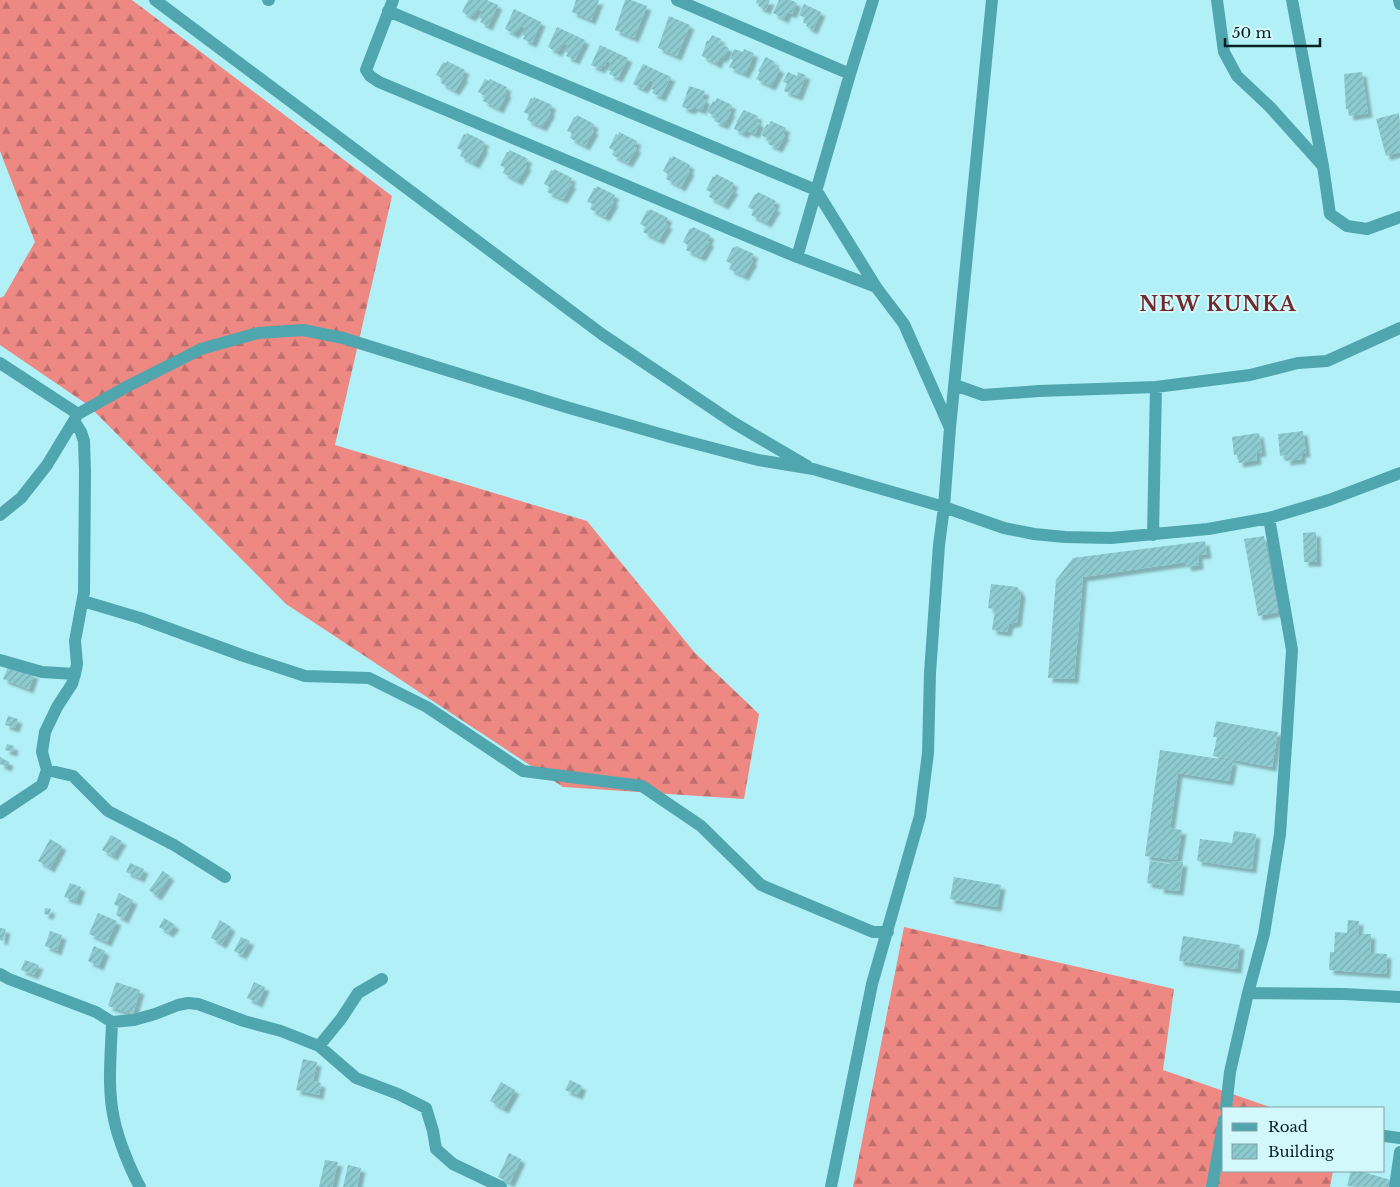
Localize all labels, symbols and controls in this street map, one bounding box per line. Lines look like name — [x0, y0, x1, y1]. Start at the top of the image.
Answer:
scale bar — [1225, 15, 1320, 47]
text: 50 m — [1232, 23, 1272, 42]
district label: NEW KUNKA — [1139, 292, 1297, 316]
legend — [1222, 1107, 1385, 1172]
text: Road — [1268, 1117, 1308, 1136]
text: Building — [1268, 1142, 1335, 1161]

